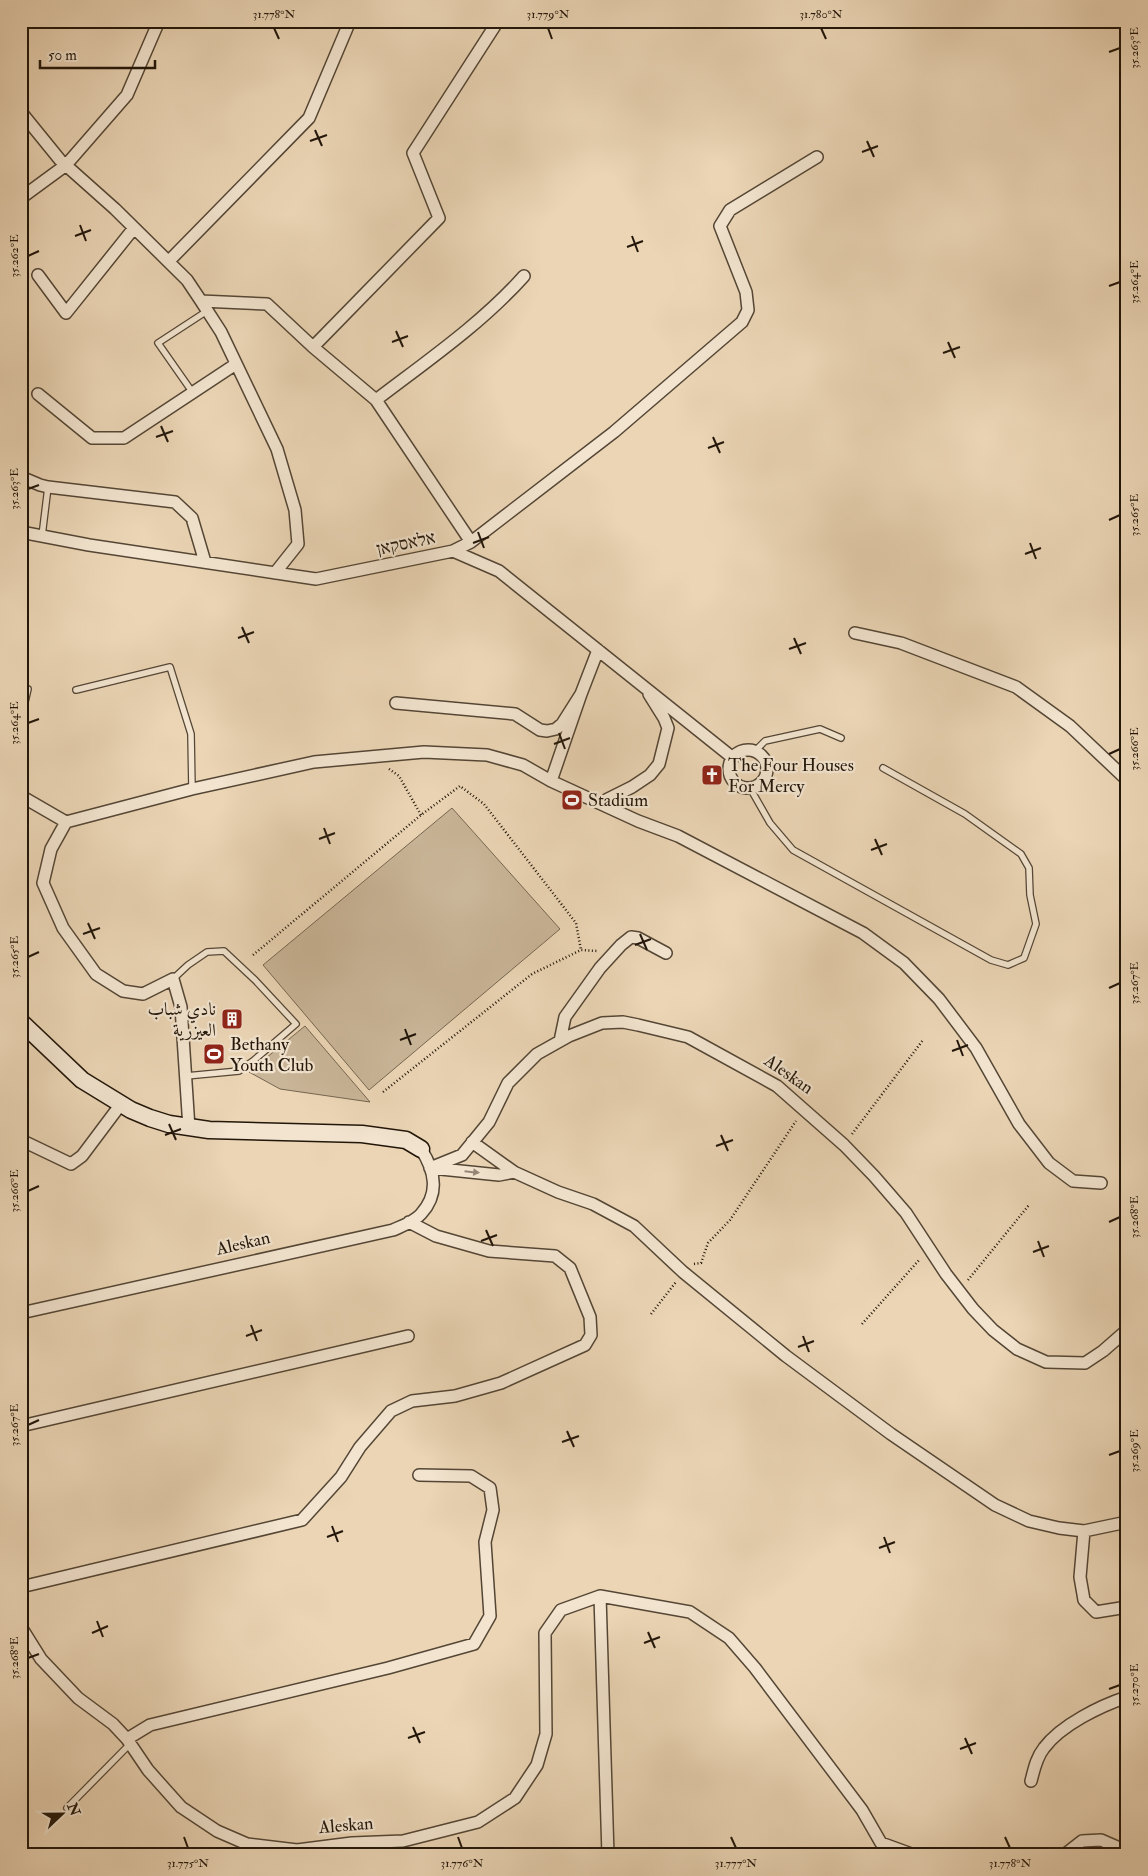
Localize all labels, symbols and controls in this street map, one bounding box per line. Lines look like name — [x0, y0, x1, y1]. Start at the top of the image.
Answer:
text: 31.778°N — [253, 7, 295, 22]
text: 31.779°N — [527, 7, 570, 22]
text: 31.780°N — [799, 7, 843, 22]
text: 35.263°E — [1127, 27, 1142, 69]
scale bar — [40, 38, 155, 70]
text: 50 m — [48, 46, 77, 65]
text: 35.262°E — [7, 234, 22, 278]
text: 35.264°E — [1127, 260, 1142, 304]
text: 35.263°E — [7, 468, 22, 510]
text: 35.265°E — [1127, 494, 1142, 536]
street label: אלאסקאן — [375, 526, 438, 561]
text: 35.264°E — [7, 701, 22, 745]
text: 35.266°E — [1127, 727, 1142, 771]
place label: The Four Houses For Mercy — [728, 754, 854, 798]
church icon: The Four Houses For Mercy — [700, 763, 724, 787]
sports icon: Stadium — [560, 788, 584, 812]
place label: Stadium — [588, 789, 648, 812]
text: 35.265°E — [7, 936, 22, 978]
text: 35.267°E — [1127, 961, 1142, 1004]
place label: نادي شباب العيزرية — [147, 998, 216, 1042]
building icon: نادي شباب العيزرية — [220, 1007, 244, 1031]
place label: Bethany Youth Club — [230, 1033, 314, 1077]
sports icon: Bethany Youth Club — [202, 1042, 226, 1066]
street label: Aleskan — [759, 1049, 818, 1100]
one-way arrow — [464, 1168, 480, 1176]
text: 35.266°E — [7, 1169, 22, 1213]
text: 35.268°E — [1127, 1195, 1142, 1238]
street label: Aleskan — [213, 1226, 272, 1261]
text: 35.267°E — [7, 1403, 22, 1446]
text: 35.269°E — [1127, 1429, 1142, 1473]
text: 35.268°E — [7, 1636, 22, 1679]
text: 35.270°E — [1127, 1663, 1142, 1706]
north arrow — [38, 1788, 88, 1838]
text: N — [63, 1799, 84, 1819]
street label: Aleskan — [317, 1812, 374, 1839]
text: 31.775°N — [167, 1856, 209, 1871]
text: 31.776°N — [441, 1856, 484, 1871]
text: 31.777°N — [715, 1856, 757, 1871]
text: 31.778°N — [989, 1856, 1031, 1871]

